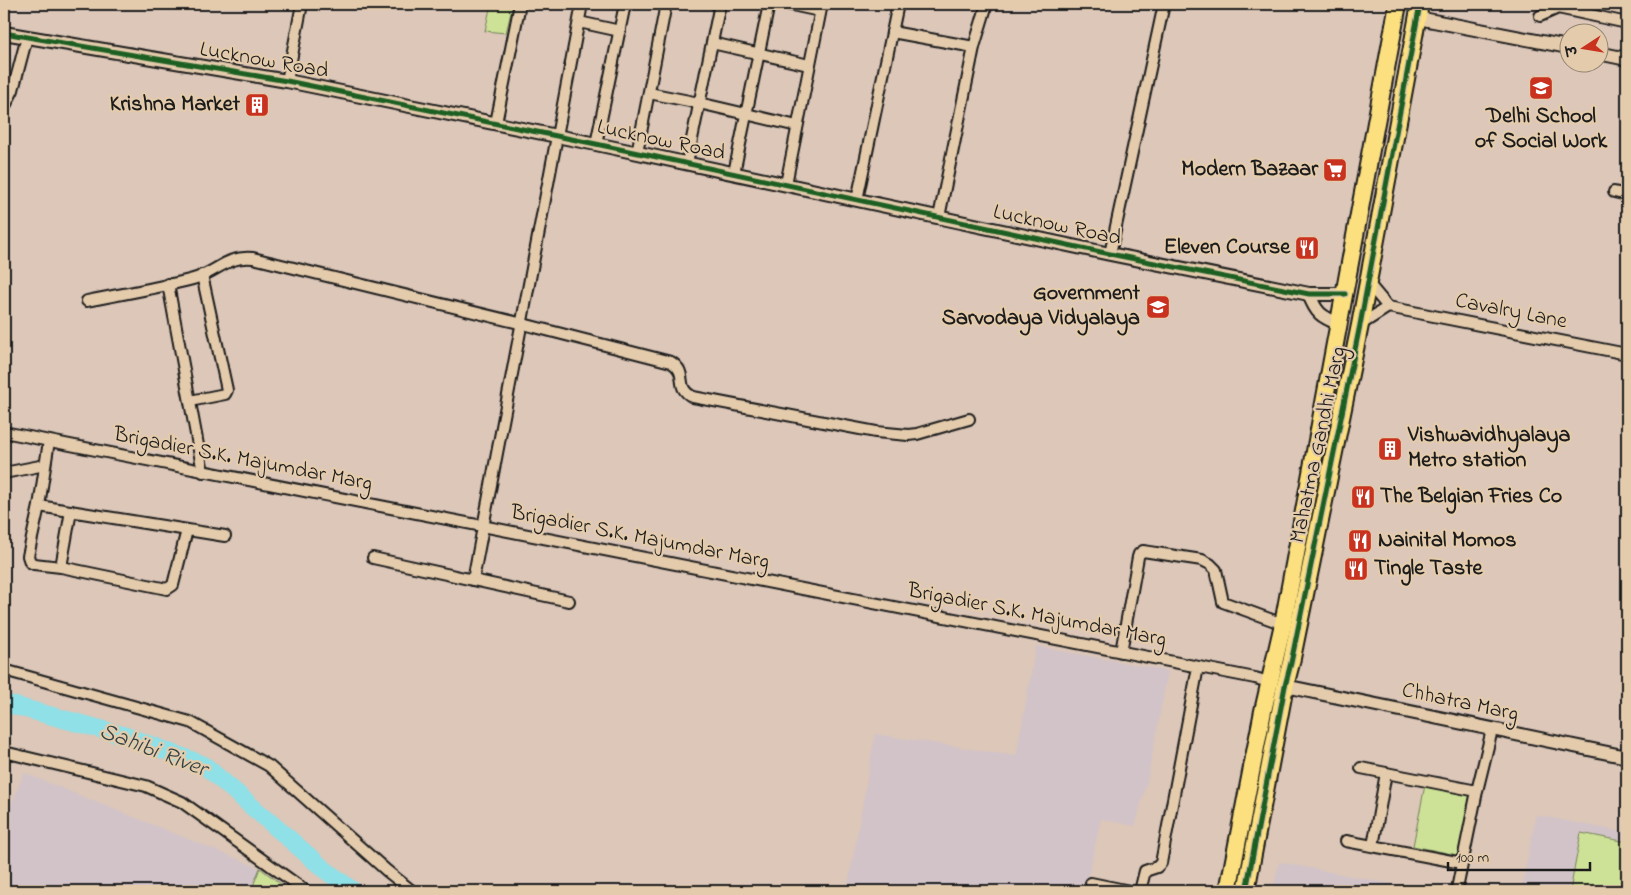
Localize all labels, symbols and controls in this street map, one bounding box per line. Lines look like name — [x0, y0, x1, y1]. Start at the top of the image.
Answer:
north arrow — [1558, 22, 1608, 72]
street label: Lucknow Road — [197, 34, 331, 88]
text: उ — [1561, 42, 1584, 59]
school or university icon: Delhi School of Social Work — [1528, 75, 1554, 101]
place label: Krishna Market — [110, 89, 241, 121]
building icon: Krishna Market — [244, 92, 270, 118]
place label: Delhi School of Social Work — [1475, 101, 1609, 158]
street label: Lucknow Road — [594, 112, 728, 170]
place label: Modern Bazaar — [1181, 154, 1319, 186]
supermarket icon: Modern Bazaar — [1322, 157, 1348, 183]
street label: Lucknow Road — [990, 197, 1124, 255]
place label: Eleven Course — [1164, 232, 1291, 264]
restaurant icon: Eleven Course — [1294, 235, 1320, 261]
place label: Government Sarvodaya Vidyalaya — [942, 278, 1141, 336]
street label: Cavalry Lane — [1452, 285, 1570, 340]
school or university icon: Government Sarvodaya Vidyalaya — [1145, 294, 1171, 320]
street label: Mahatma Gandhi Marg — [1283, 344, 1356, 546]
street label: Brigadier S.K. Majumdar Marg — [110, 419, 375, 502]
place label: Vishwavidhyalaya Metro station — [1407, 420, 1571, 477]
building icon: Vishwavidhyalaya Metro station — [1377, 436, 1403, 462]
place label: The Belgian Fries Co — [1380, 481, 1562, 514]
restaurant icon: The Belgian Fries Co — [1350, 484, 1376, 510]
street label: Brigadier S.K. Majumdar Marg — [507, 497, 772, 580]
place label: Nainital Momos — [1378, 525, 1516, 557]
restaurant icon: Nainital Momos — [1347, 528, 1373, 554]
place label: Tingle Taste — [1374, 553, 1484, 586]
restaurant icon: Tingle Taste — [1343, 556, 1369, 582]
street label: Brigadier S.K. Majumdar Marg — [904, 575, 1169, 658]
street label: Chhatra Marg — [1399, 675, 1521, 732]
water label: Sahibi River — [94, 714, 214, 788]
scale bar — [1448, 840, 1591, 872]
text: 100 m — [1456, 847, 1489, 869]

